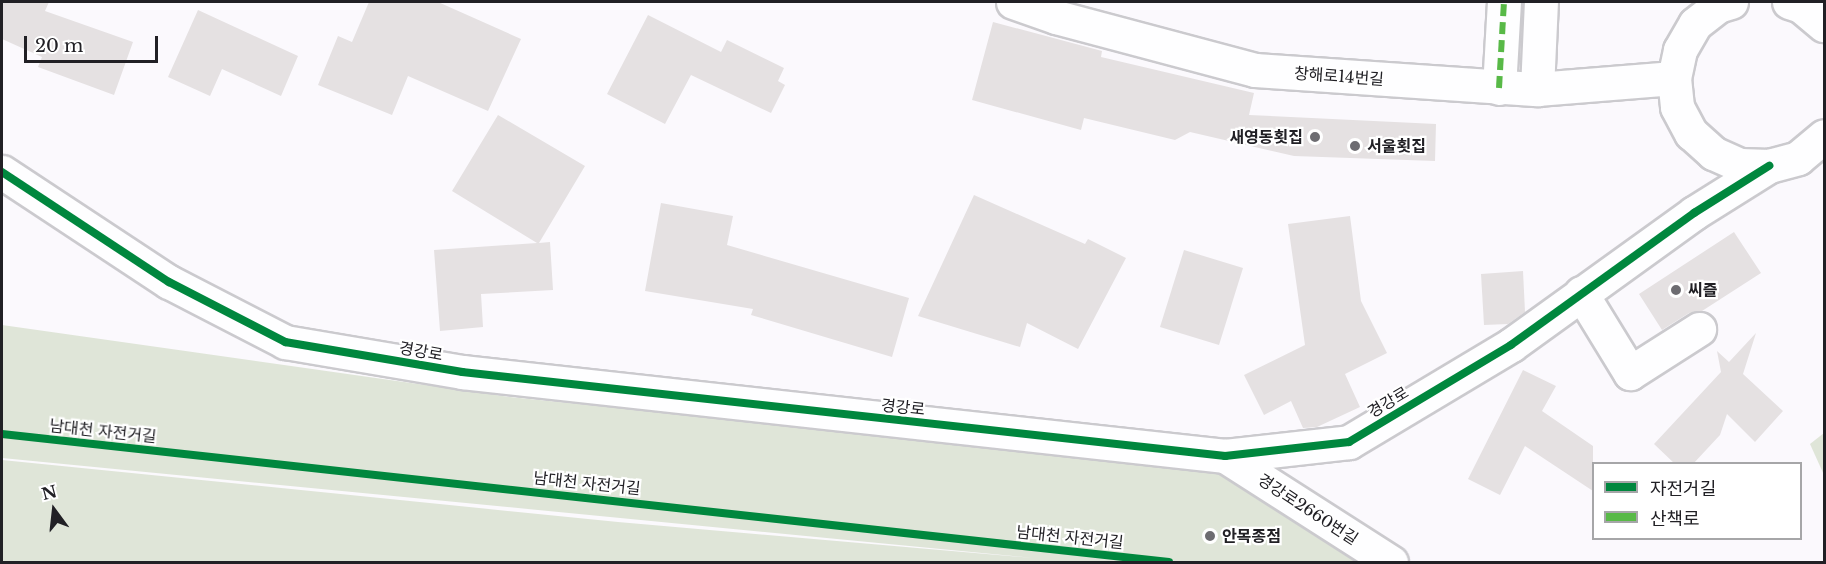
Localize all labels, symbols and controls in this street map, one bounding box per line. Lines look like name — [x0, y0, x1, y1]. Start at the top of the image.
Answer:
scale bar — [27, 24, 160, 62]
text: 20 m — [35, 35, 83, 57]
street label: 창해로14번길 — [1293, 63, 1385, 89]
place label: 새영동횟집 — [1229, 127, 1303, 147]
marker: 새영동횟집 — [1308, 130, 1322, 144]
place label: 서울횟집 — [1367, 136, 1426, 156]
marker: 서울횟집 — [1348, 139, 1362, 153]
place label: 씨즐 — [1688, 280, 1717, 300]
marker: 씨즐 — [1669, 283, 1683, 297]
street label: 경강로 — [398, 338, 444, 364]
street label: 경강로 — [1364, 382, 1412, 422]
street label: 경강로 — [880, 395, 926, 419]
street label: 남대천 자전거길 — [48, 416, 158, 446]
legend — [1592, 462, 1802, 540]
street label: 남대천 자전거길 — [532, 468, 642, 498]
street label: 경강로2660번길 — [1254, 470, 1362, 548]
text: 자전거길 — [1650, 478, 1716, 500]
north arrow — [24, 480, 84, 540]
text: N — [39, 481, 59, 504]
text: 산책로 — [1650, 508, 1700, 530]
street label: 남대천 자전거길 — [1015, 522, 1125, 552]
place label: 안목종점 — [1222, 526, 1281, 546]
marker: 안목종점 — [1203, 529, 1217, 543]

